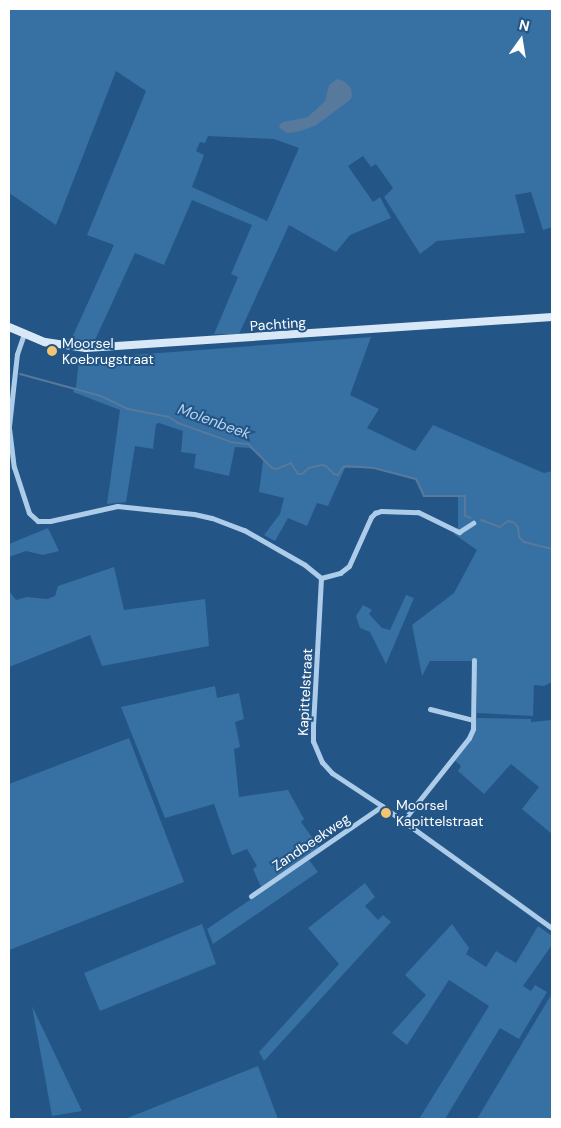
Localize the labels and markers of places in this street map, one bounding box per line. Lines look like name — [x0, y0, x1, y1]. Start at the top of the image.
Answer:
place label: Moorsel Koebrugstraat — [62, 335, 154, 368]
marker: Moorsel Koebrugstraat — [46, 345, 58, 357]
place label: Moorsel Kapittelstraat — [396, 797, 483, 830]
marker: Moorsel Kapittelstraat — [380, 807, 392, 819]

